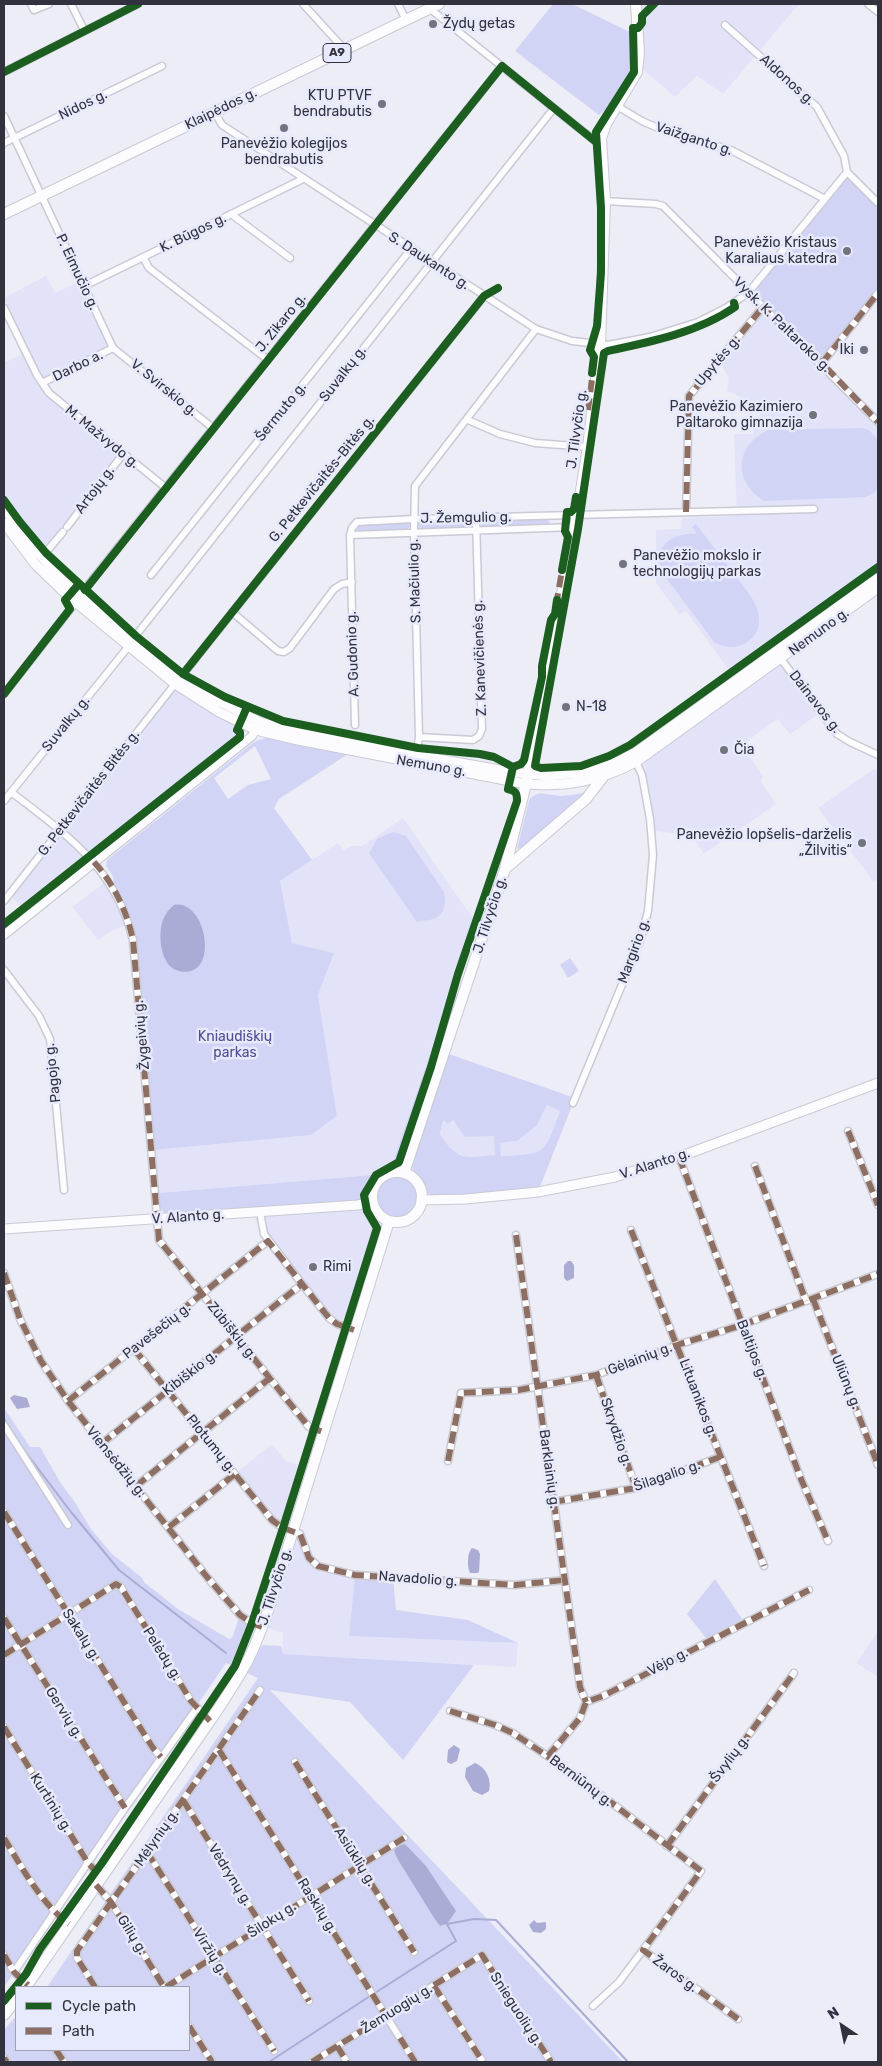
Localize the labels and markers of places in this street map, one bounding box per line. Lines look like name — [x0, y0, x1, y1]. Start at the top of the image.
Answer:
place label: Žydų getas — [443, 16, 515, 32]
marker: Žydų getas — [427, 18, 439, 30]
place label: KTU PTVF bendrabutis — [293, 88, 372, 120]
marker: KTU PTVF bendrabutis — [376, 98, 388, 110]
marker: Panevėžio kolegijos bendrabutis — [278, 122, 290, 134]
place label: Panevėžio kolegijos bendrabutis — [221, 136, 347, 168]
place label: Panevėžio Kristaus Karaliaus katedra — [714, 235, 837, 268]
marker: Panevėžio Kristaus Karaliaus katedra — [841, 245, 853, 257]
place label: Iki — [840, 342, 854, 358]
marker: Iki — [858, 344, 870, 356]
place label: Panevėžio Kazimiero Paltaroko gimnazija — [670, 399, 803, 432]
marker: Panevėžio Kazimiero Paltaroko gimnazija — [807, 409, 819, 421]
place label: Panevėžio mokslo ir technologijų parkas — [633, 548, 761, 580]
marker: Panevėžio mokslo ir technologijų parkas — [617, 558, 629, 570]
place label: N-18 — [576, 699, 607, 715]
marker: N-18 — [560, 701, 572, 713]
place label: Čia — [734, 742, 754, 758]
marker: Čia — [718, 744, 730, 756]
place label: Panevėžio lopšelis-darželis „Žilvitis“ — [677, 827, 852, 860]
marker: Panevėžio lopšelis-darželis „Žilvitis“ — [856, 837, 868, 849]
place label: Rimi — [323, 1259, 351, 1275]
marker: Rimi — [307, 1261, 319, 1273]

